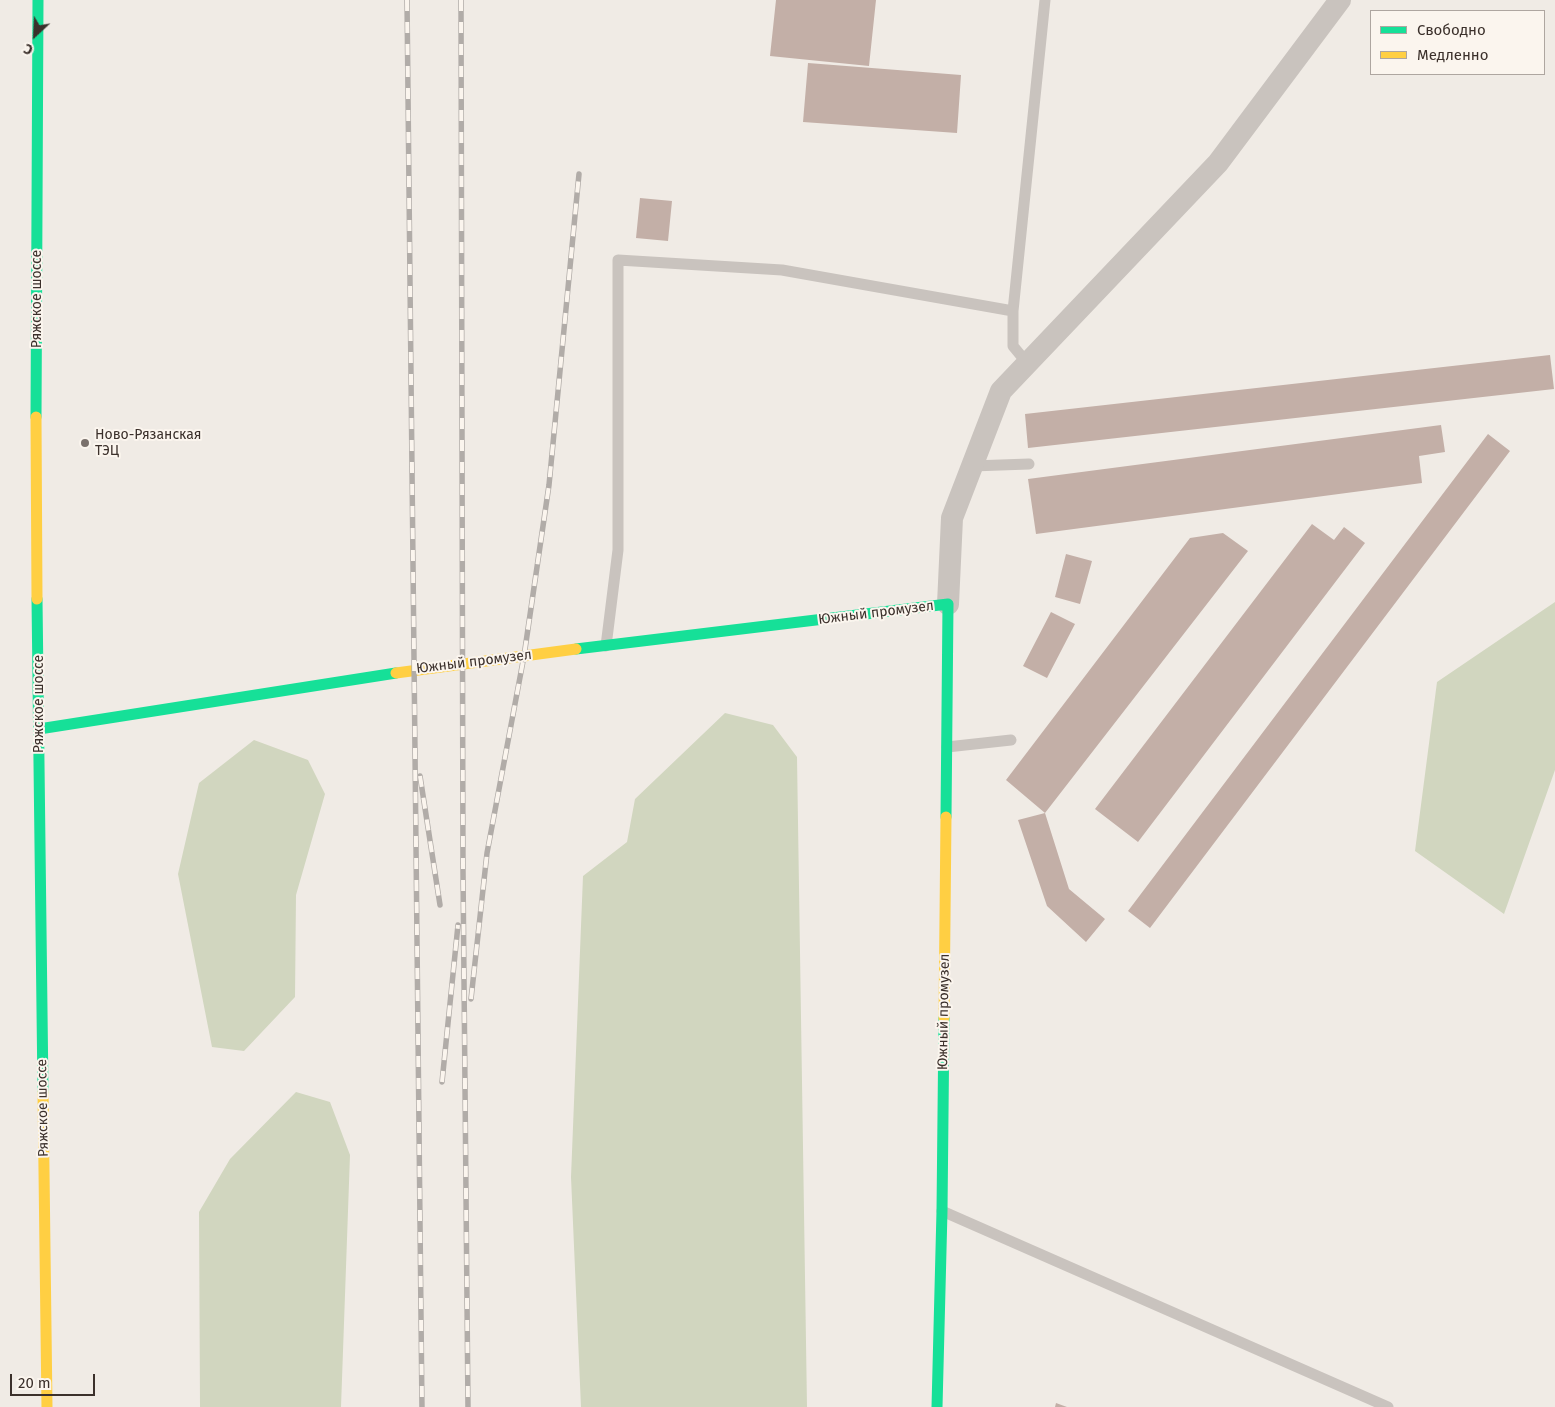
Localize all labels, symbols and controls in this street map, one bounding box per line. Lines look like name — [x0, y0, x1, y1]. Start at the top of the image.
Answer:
north arrow — [10, 10, 60, 60]
legend — [1370, 10, 1545, 75]
text: Свободно — [1417, 21, 1486, 39]
text: С — [21, 40, 36, 58]
text: Медленно — [1417, 46, 1489, 64]
street label: Ряжское шоссе — [29, 250, 45, 348]
place label: Ново-Рязанская ТЭЦ — [95, 427, 201, 460]
marker: Ново-Рязанская ТЭЦ — [79, 437, 91, 449]
street label: Южный промузел — [817, 598, 935, 628]
street label: Южный промузел — [415, 647, 533, 677]
street label: Ряжское шоссе — [31, 655, 47, 753]
street label: Южный промузел — [935, 954, 953, 1070]
street label: Ряжское шоссе — [34, 1059, 52, 1157]
scale bar — [12, 1364, 98, 1396]
text: 20 m — [18, 1374, 51, 1392]

